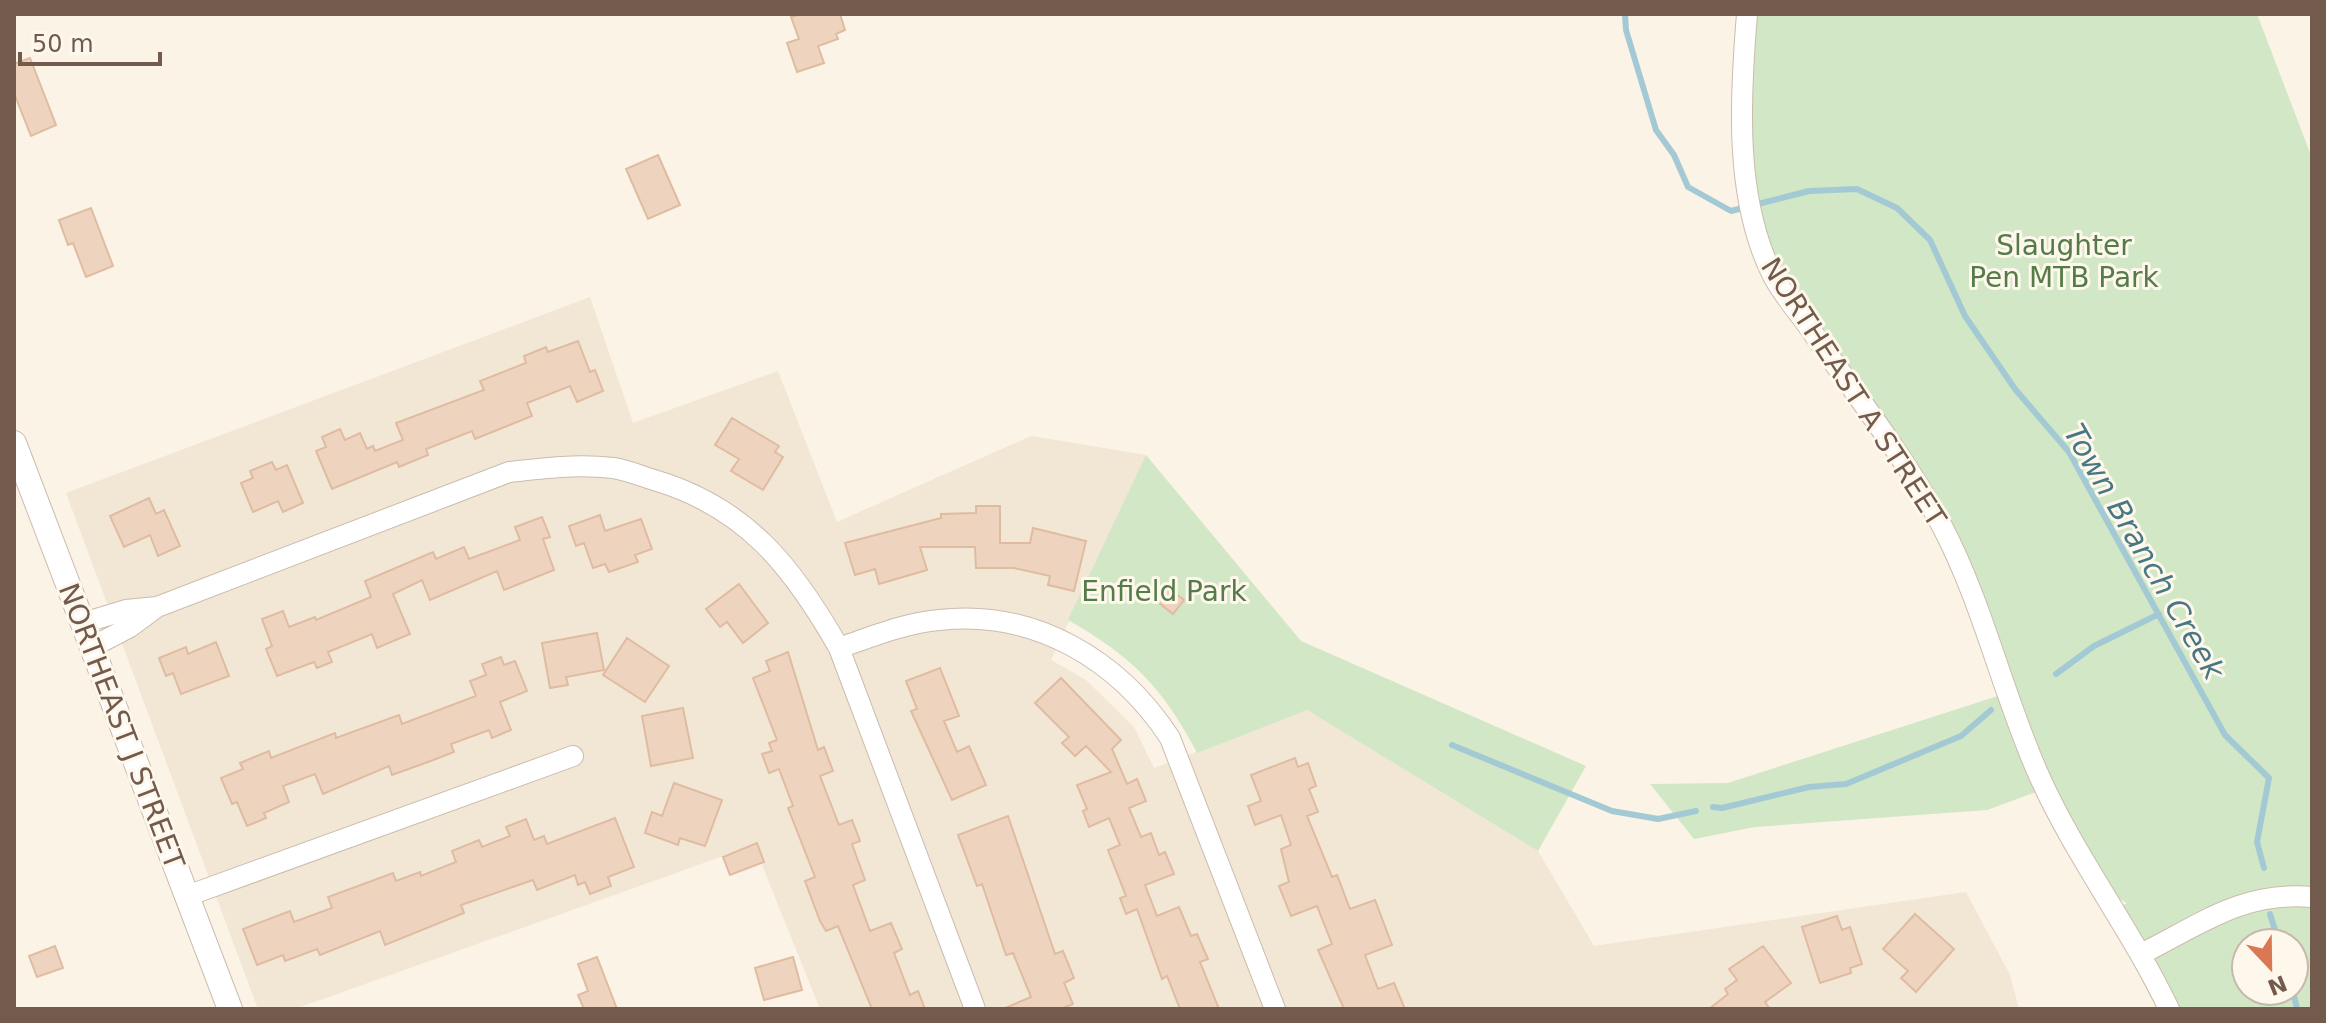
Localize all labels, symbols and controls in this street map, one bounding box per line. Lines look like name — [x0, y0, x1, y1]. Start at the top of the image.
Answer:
scale bar — [20, 16, 160, 66]
text: 50 m — [32, 30, 94, 58]
park label: Slaughter Pen MTB Park — [1969, 229, 2160, 294]
street label: NORTHEAST A STREET — [1754, 252, 1953, 534]
water label: Town Branch Creek — [2057, 418, 2233, 687]
park label: Enfield Park — [1081, 575, 1247, 608]
street label: NORTHEAST J STREET — [52, 579, 192, 874]
north arrow — [2230, 927, 2310, 1007]
text: N — [2264, 970, 2291, 1000]

